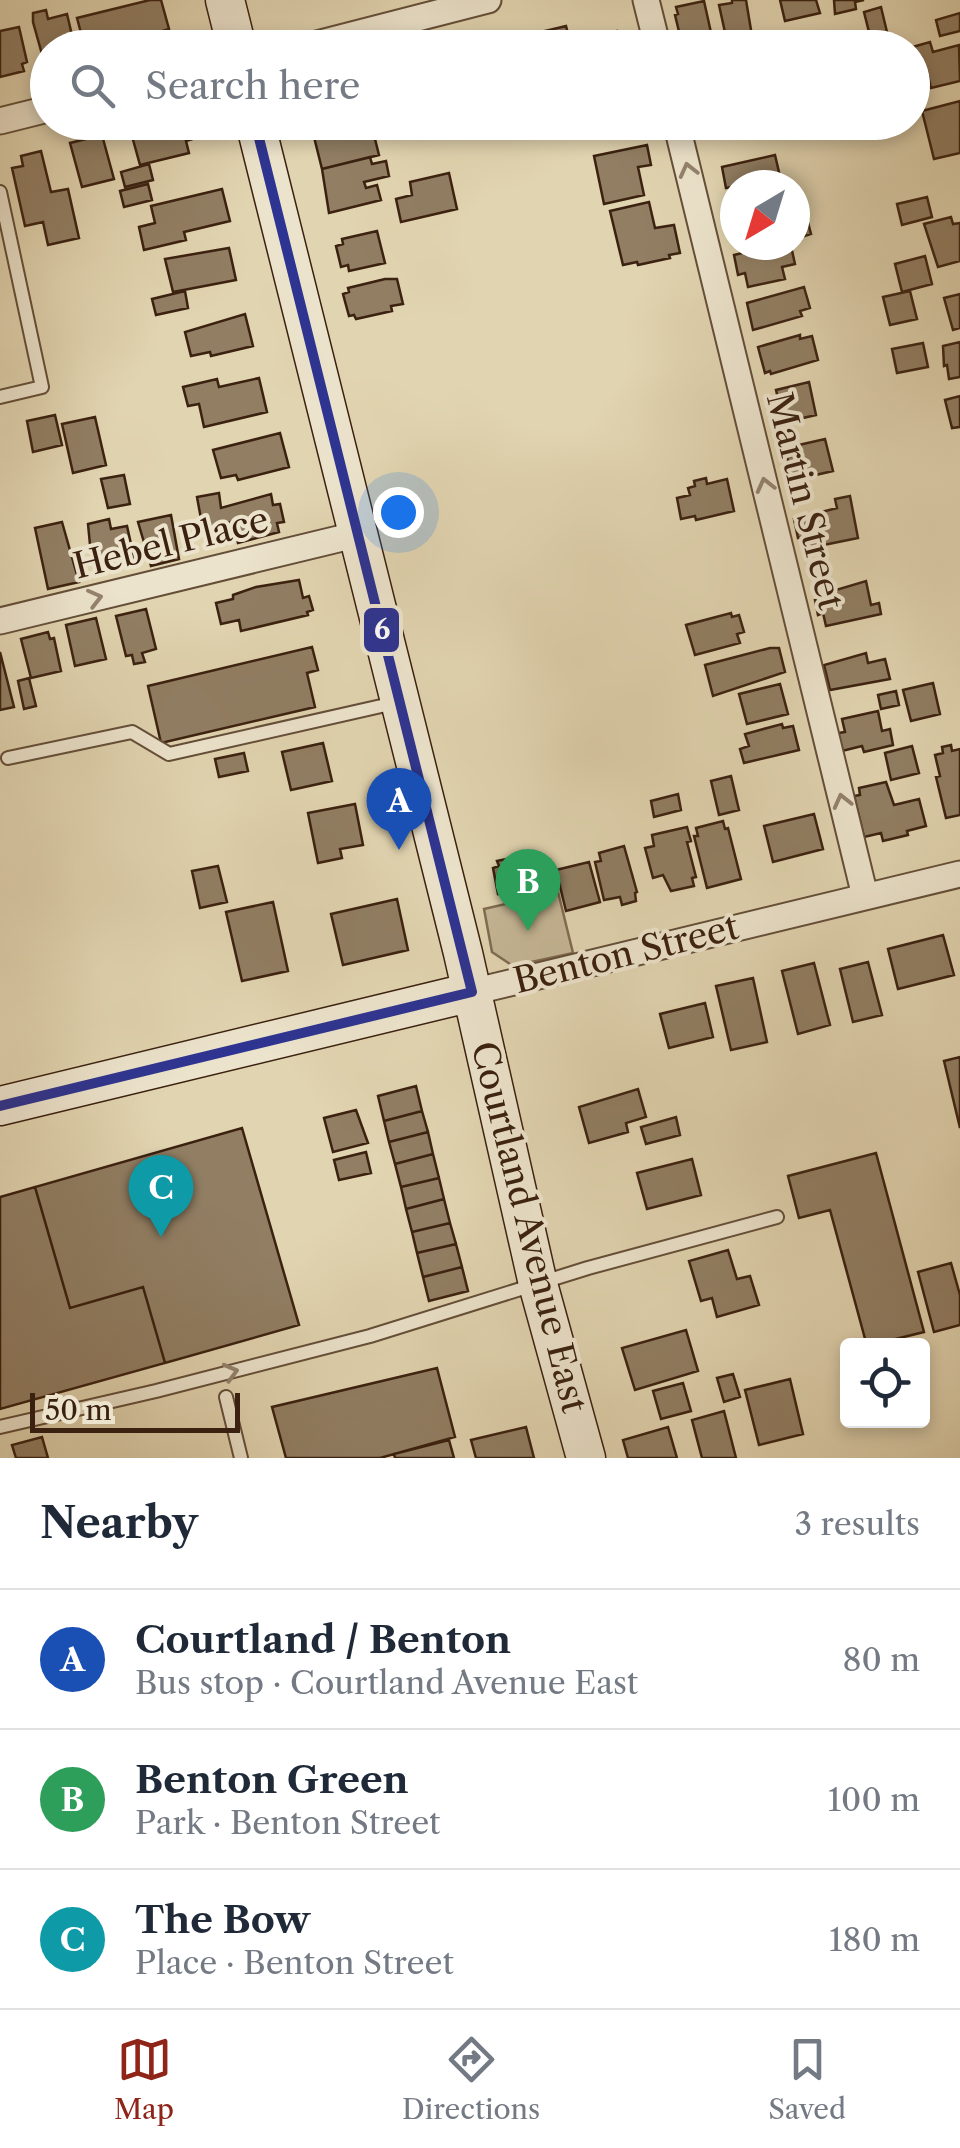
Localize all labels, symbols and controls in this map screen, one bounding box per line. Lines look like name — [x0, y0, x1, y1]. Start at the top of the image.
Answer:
search box — [30, 30, 930, 140]
icon: search — [65, 58, 120, 113]
text: Search here — [145, 62, 360, 109]
one-way arrow — [679, 162, 700, 179]
north arrow — [720, 170, 810, 260]
street label: Martin Street — [758, 388, 853, 614]
one-way arrow — [756, 477, 777, 494]
your location — [373, 487, 424, 538]
street label: Hebel Place — [69, 498, 273, 587]
one-way arrow — [86, 588, 103, 609]
line badge: 6 — [362, 606, 401, 654]
text: 6 — [374, 612, 390, 646]
pin: A — [366, 768, 432, 850]
one-way arrow — [833, 793, 854, 810]
pin: B — [496, 848, 560, 931]
street label: Benton Street — [509, 905, 743, 1002]
street label: Courtland Avenue East — [463, 1037, 597, 1417]
pin: C — [128, 1154, 194, 1237]
map controls — [840, 1338, 930, 1428]
button: locate — [840, 1338, 930, 1428]
one-way arrow — [222, 1362, 239, 1383]
scale bar — [30, 1388, 240, 1432]
text: 50 m — [45, 1393, 112, 1427]
text: Nearby — [40, 1497, 198, 1549]
text: 3 results — [794, 1504, 920, 1543]
text: Courtland / Benton — [135, 1616, 511, 1663]
text: A — [60, 1640, 85, 1679]
text: 80 m — [842, 1640, 920, 1679]
text: Bus stop · Courtland Avenue East — [135, 1663, 638, 1702]
text: Benton Green — [135, 1756, 409, 1803]
text: B — [61, 1780, 84, 1819]
text: 100 m — [828, 1780, 920, 1819]
text: Park · Benton Street — [135, 1803, 440, 1842]
text: The Bow — [135, 1896, 310, 1943]
text: C — [60, 1920, 85, 1959]
text: 180 m — [829, 1920, 920, 1959]
text: Place · Benton Street — [135, 1943, 454, 1982]
tab: Map — [114, 2032, 174, 2126]
tab: Directions — [402, 2032, 540, 2126]
tab: Saved — [768, 2032, 846, 2126]

